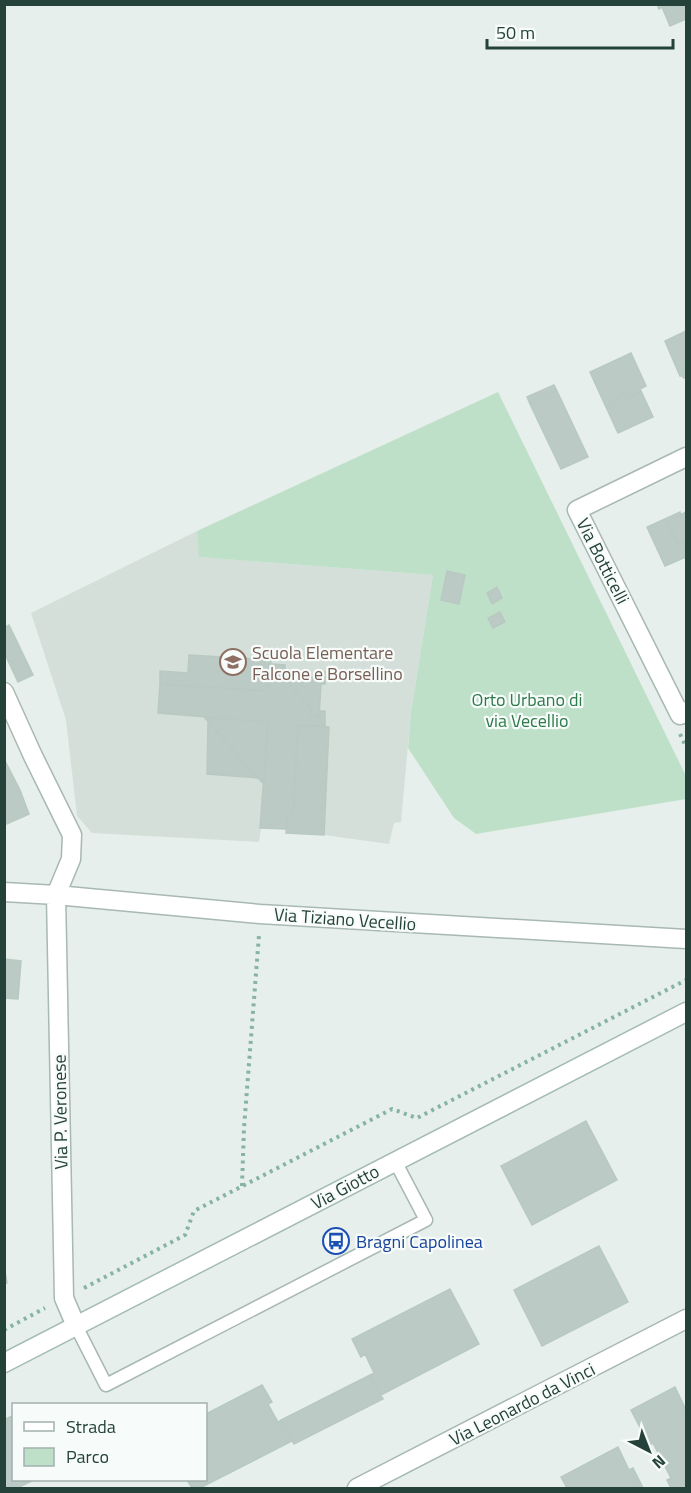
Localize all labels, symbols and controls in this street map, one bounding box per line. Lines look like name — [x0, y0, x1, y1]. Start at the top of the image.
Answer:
scale bar — [487, 12, 673, 50]
text: 50 m — [496, 19, 535, 46]
street label: Via Botticelli — [570, 513, 636, 609]
place label: Scuola Elementare Falcone e Borsellino — [252, 639, 403, 687]
school or university icon: Scuola Elementare Falcone e Borsellino — [218, 647, 248, 677]
park label: Orto Urbano di via Vecellio — [472, 686, 582, 734]
street label: Via Tiziano Vecellio — [273, 901, 417, 937]
street label: Via P. Veronese — [45, 1054, 75, 1170]
street label: Via Giotto — [306, 1158, 384, 1216]
bus stop icon: Bragni Capolinea — [321, 1226, 351, 1256]
place label: Bragni Capolinea — [356, 1228, 483, 1255]
street label: Via Leonardo da Vinci — [444, 1356, 600, 1452]
legend — [12, 1403, 207, 1481]
text: Strada — [66, 1413, 116, 1440]
north arrow — [619, 1421, 679, 1481]
text: Parco — [66, 1443, 109, 1470]
text: N — [647, 1450, 671, 1475]

